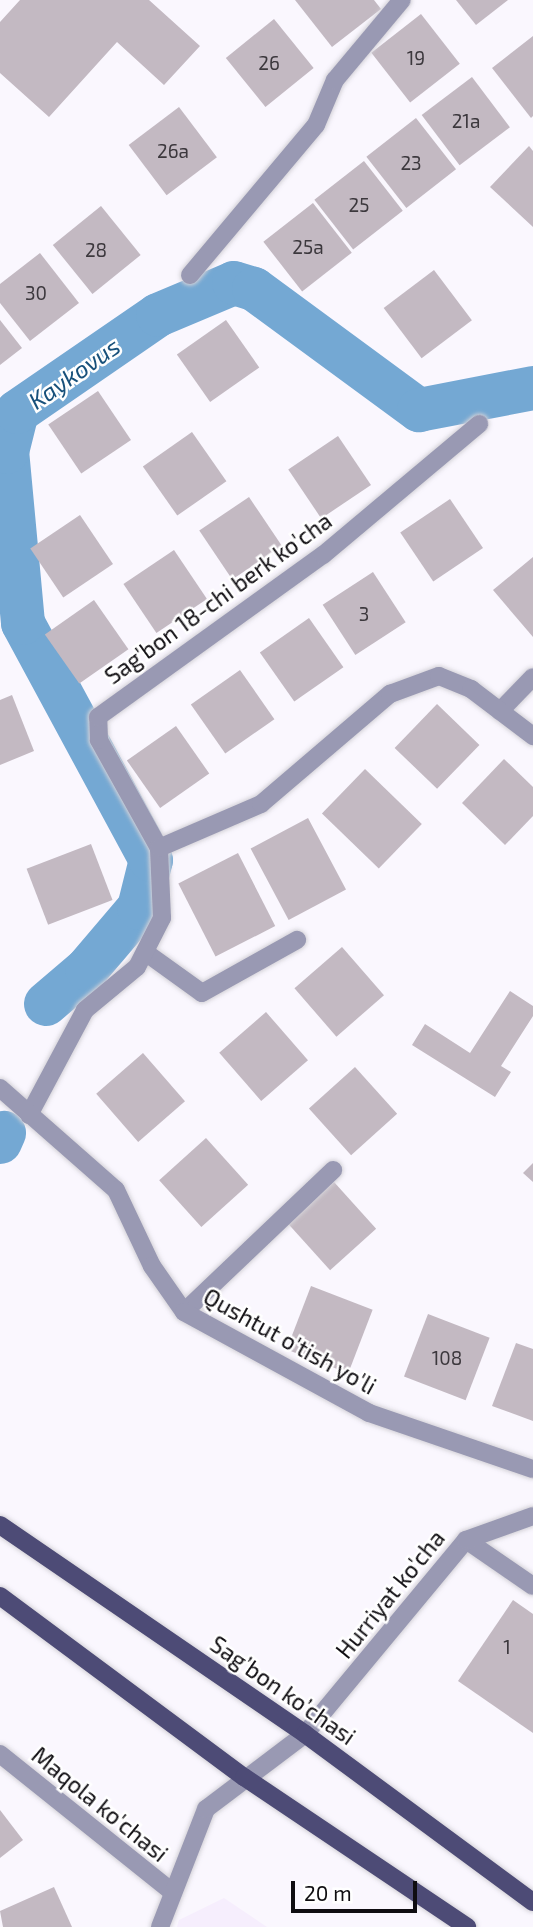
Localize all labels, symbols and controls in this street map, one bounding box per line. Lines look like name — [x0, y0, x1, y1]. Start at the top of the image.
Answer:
house number: 19 — [407, 47, 425, 69]
house number: 26 — [258, 52, 280, 74]
house number: 21a — [452, 110, 480, 132]
house number: 26a — [157, 140, 189, 162]
house number: 23 — [400, 152, 422, 174]
house number: 25 — [349, 194, 369, 216]
house number: 25a — [292, 236, 324, 258]
house number: 28 — [85, 239, 107, 261]
house number: 30 — [25, 282, 47, 304]
water label: Kaykovus — [23, 331, 125, 415]
street label: Sag'bon 18-chi berk ko'cha — [99, 506, 337, 690]
house number: 3 — [359, 603, 369, 625]
street label: Qushtut o'tish yo'li — [199, 1282, 381, 1400]
house number: 108 — [432, 1347, 462, 1369]
street label: Hurriyat ko'cha — [330, 1524, 450, 1664]
street label: Sag’bon ko’chasi — [205, 1630, 361, 1750]
house number: 1 — [503, 1636, 511, 1658]
street label: Maqola ko'chasi — [27, 1741, 173, 1867]
scale bar — [295, 1868, 421, 1912]
text: 20 m — [304, 1880, 352, 1905]

